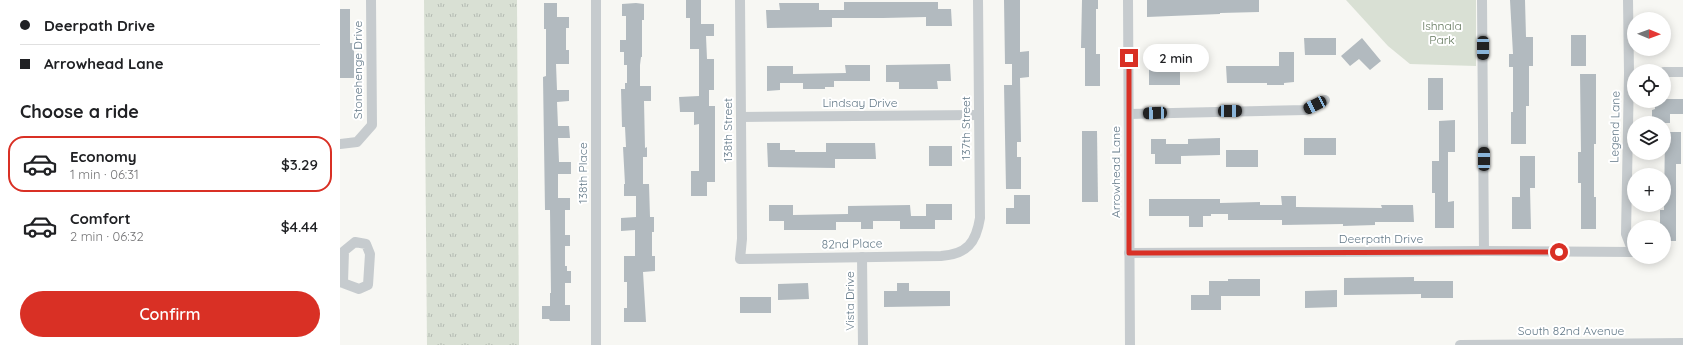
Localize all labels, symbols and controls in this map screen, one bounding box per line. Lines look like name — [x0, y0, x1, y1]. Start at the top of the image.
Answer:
north arrow — [1627, 12, 1671, 56]
map controls — [1627, 12, 1671, 264]
text: Deerpath Drive — [44, 16, 155, 35]
park label: Ishnala Park — [1422, 18, 1462, 47]
street label: Stonehenge Drive — [350, 21, 365, 119]
car — [1477, 36, 1489, 60]
callout: 2 min — [1143, 44, 1209, 72]
route end — [1120, 49, 1138, 67]
text: 2 min — [1159, 50, 1193, 66]
text: Arrowhead Lane — [44, 54, 164, 73]
button: locate — [1627, 64, 1671, 108]
street label: Legend Lane — [1606, 91, 1623, 163]
car — [1302, 94, 1328, 116]
street label: Lindsay Drive — [822, 95, 898, 110]
street label: 137th Street — [958, 96, 973, 160]
street label: 138th Street — [720, 98, 735, 162]
text: Choose a ride — [20, 100, 139, 123]
car — [1218, 105, 1242, 117]
car — [1143, 107, 1167, 119]
button: layers — [1627, 116, 1671, 160]
street label: Arrowhead Lane — [1108, 126, 1123, 218]
street label: 138th Place — [575, 142, 590, 204]
icon: car — [22, 146, 58, 182]
text: Economy — [70, 147, 137, 166]
car — [1478, 147, 1490, 171]
text: $3.29 — [281, 155, 318, 174]
text: 1 min · 06:31 — [70, 166, 139, 182]
button: + — [1627, 168, 1671, 212]
icon: car — [22, 208, 58, 244]
text: Comfort — [70, 209, 131, 228]
text: $4.44 — [281, 217, 318, 236]
button: − — [1627, 220, 1671, 264]
text: 2 min · 06:32 — [70, 228, 144, 244]
street label: Deerpath Drive — [1339, 231, 1423, 246]
street label: 82nd Place — [821, 235, 883, 252]
route start — [1550, 243, 1568, 261]
street label: Vista Drive — [842, 271, 857, 331]
button: Confirm — [20, 291, 320, 337]
street label: South 82nd Avenue — [1518, 323, 1625, 338]

